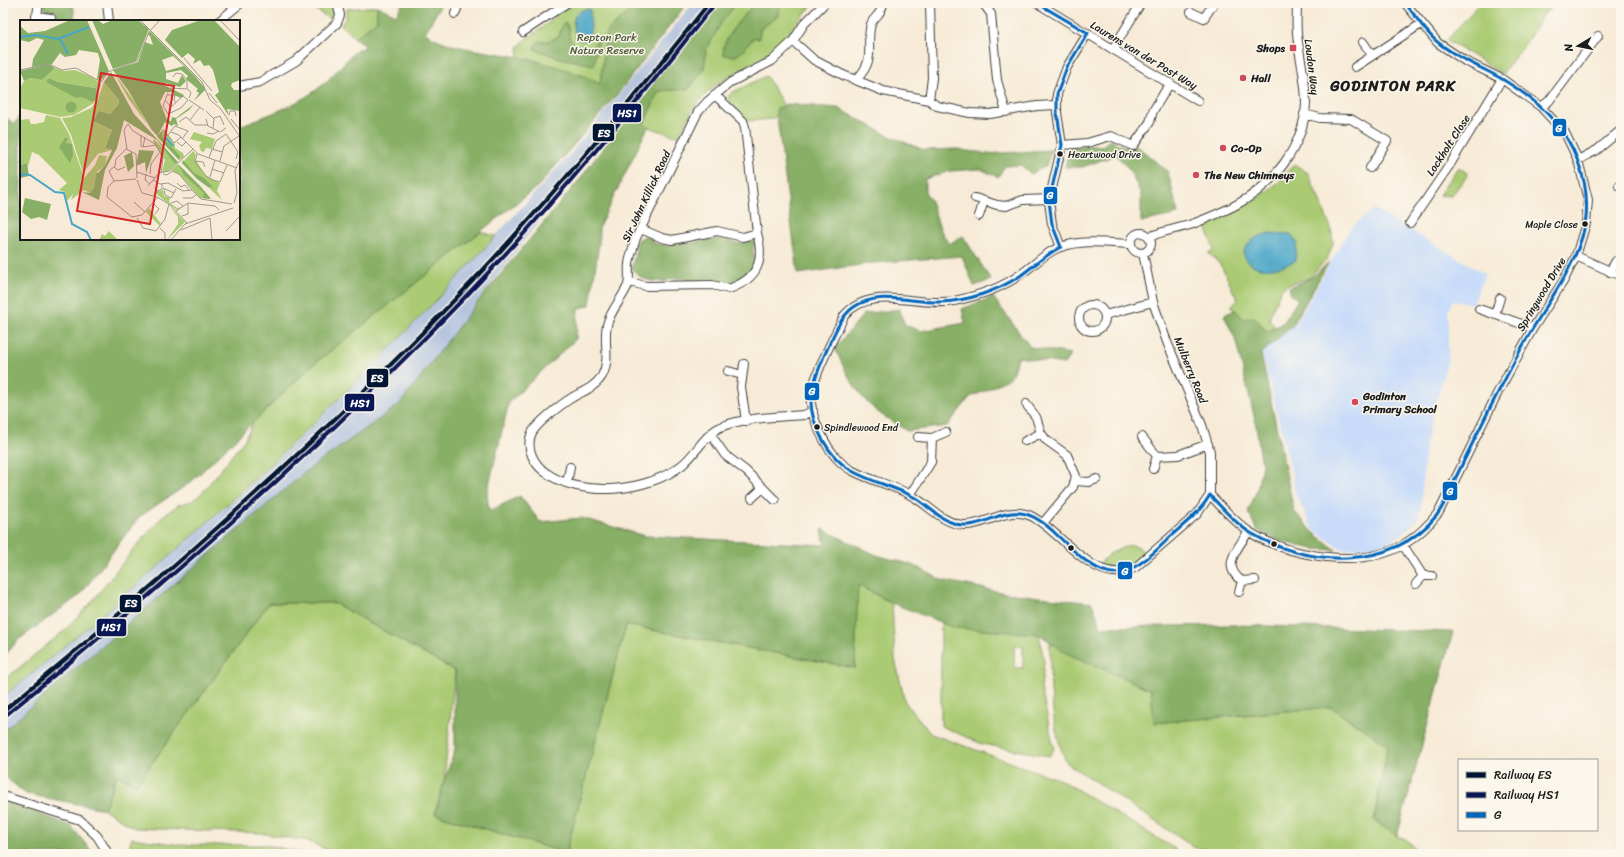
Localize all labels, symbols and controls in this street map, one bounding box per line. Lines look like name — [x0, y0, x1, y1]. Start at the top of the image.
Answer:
street label: Laurens van der Post Way — [1086, 16, 1201, 95]
inset map — [20, 20, 240, 240]
north arrow — [1558, 26, 1598, 66]
park label: Repton Park Nature Reserve — [570, 28, 645, 60]
street label: Loudon Way — [1299, 38, 1324, 96]
place label: Shops — [1255, 39, 1285, 58]
text: N — [1559, 42, 1579, 54]
marker: Shops — [1288, 43, 1298, 53]
place label: Hall — [1250, 69, 1271, 88]
marker: Hall — [1238, 73, 1248, 83]
district label: GODINTON PARK — [1329, 73, 1457, 99]
line badge: HS1 — [612, 103, 642, 123]
text: HS1 — [616, 104, 637, 123]
street label: Lockholt Close — [1421, 110, 1476, 180]
line badge: G — [1552, 118, 1567, 137]
text: G — [1555, 119, 1563, 138]
line badge: ES — [592, 123, 615, 142]
text: ES — [597, 124, 611, 143]
place label: Co-Op — [1230, 139, 1262, 158]
marker: Co-Op — [1218, 143, 1228, 153]
street label: Sir John Killick Road — [617, 146, 677, 245]
place label: Heartwood Drive — [1068, 146, 1141, 164]
marker: Heartwood Drive — [1055, 149, 1065, 159]
place label: The New Chimneys — [1204, 166, 1295, 185]
marker: The New Chimneys — [1191, 170, 1201, 180]
line badge: G — [1043, 186, 1058, 205]
text: G — [1046, 186, 1054, 205]
place label: Maple Close — [1525, 216, 1578, 234]
marker: Maple Close — [1580, 219, 1590, 229]
street label: Springwood Drive — [1512, 253, 1571, 335]
street label: Mulberry Road — [1169, 334, 1213, 408]
line badge: ES — [366, 368, 389, 388]
text: ES — [370, 369, 384, 388]
line badge: G — [804, 382, 820, 401]
text: G — [808, 382, 816, 401]
place label: Godinton Primary School — [1362, 387, 1438, 419]
line badge: HS1 — [344, 393, 375, 412]
text: HS1 — [349, 394, 370, 413]
marker: Godinton Primary School — [1350, 397, 1360, 407]
place label: Spindlewood End — [824, 419, 899, 437]
marker: Spindlewood End — [812, 422, 822, 432]
line badge: G — [1442, 481, 1458, 501]
text: G — [1446, 482, 1454, 501]
unlabelled marker — [1269, 539, 1279, 549]
unlabelled marker — [1066, 543, 1076, 553]
line badge: G — [1117, 561, 1133, 580]
text: G — [1121, 562, 1129, 581]
line badge: ES — [119, 594, 142, 613]
text: ES — [124, 594, 138, 613]
line badge: HS1 — [96, 618, 127, 637]
text: HS1 — [100, 618, 121, 637]
legend — [1458, 759, 1598, 831]
text: Railway ES — [1494, 764, 1552, 786]
text: Railway HS1 — [1494, 784, 1559, 806]
text: G — [1494, 804, 1502, 826]

